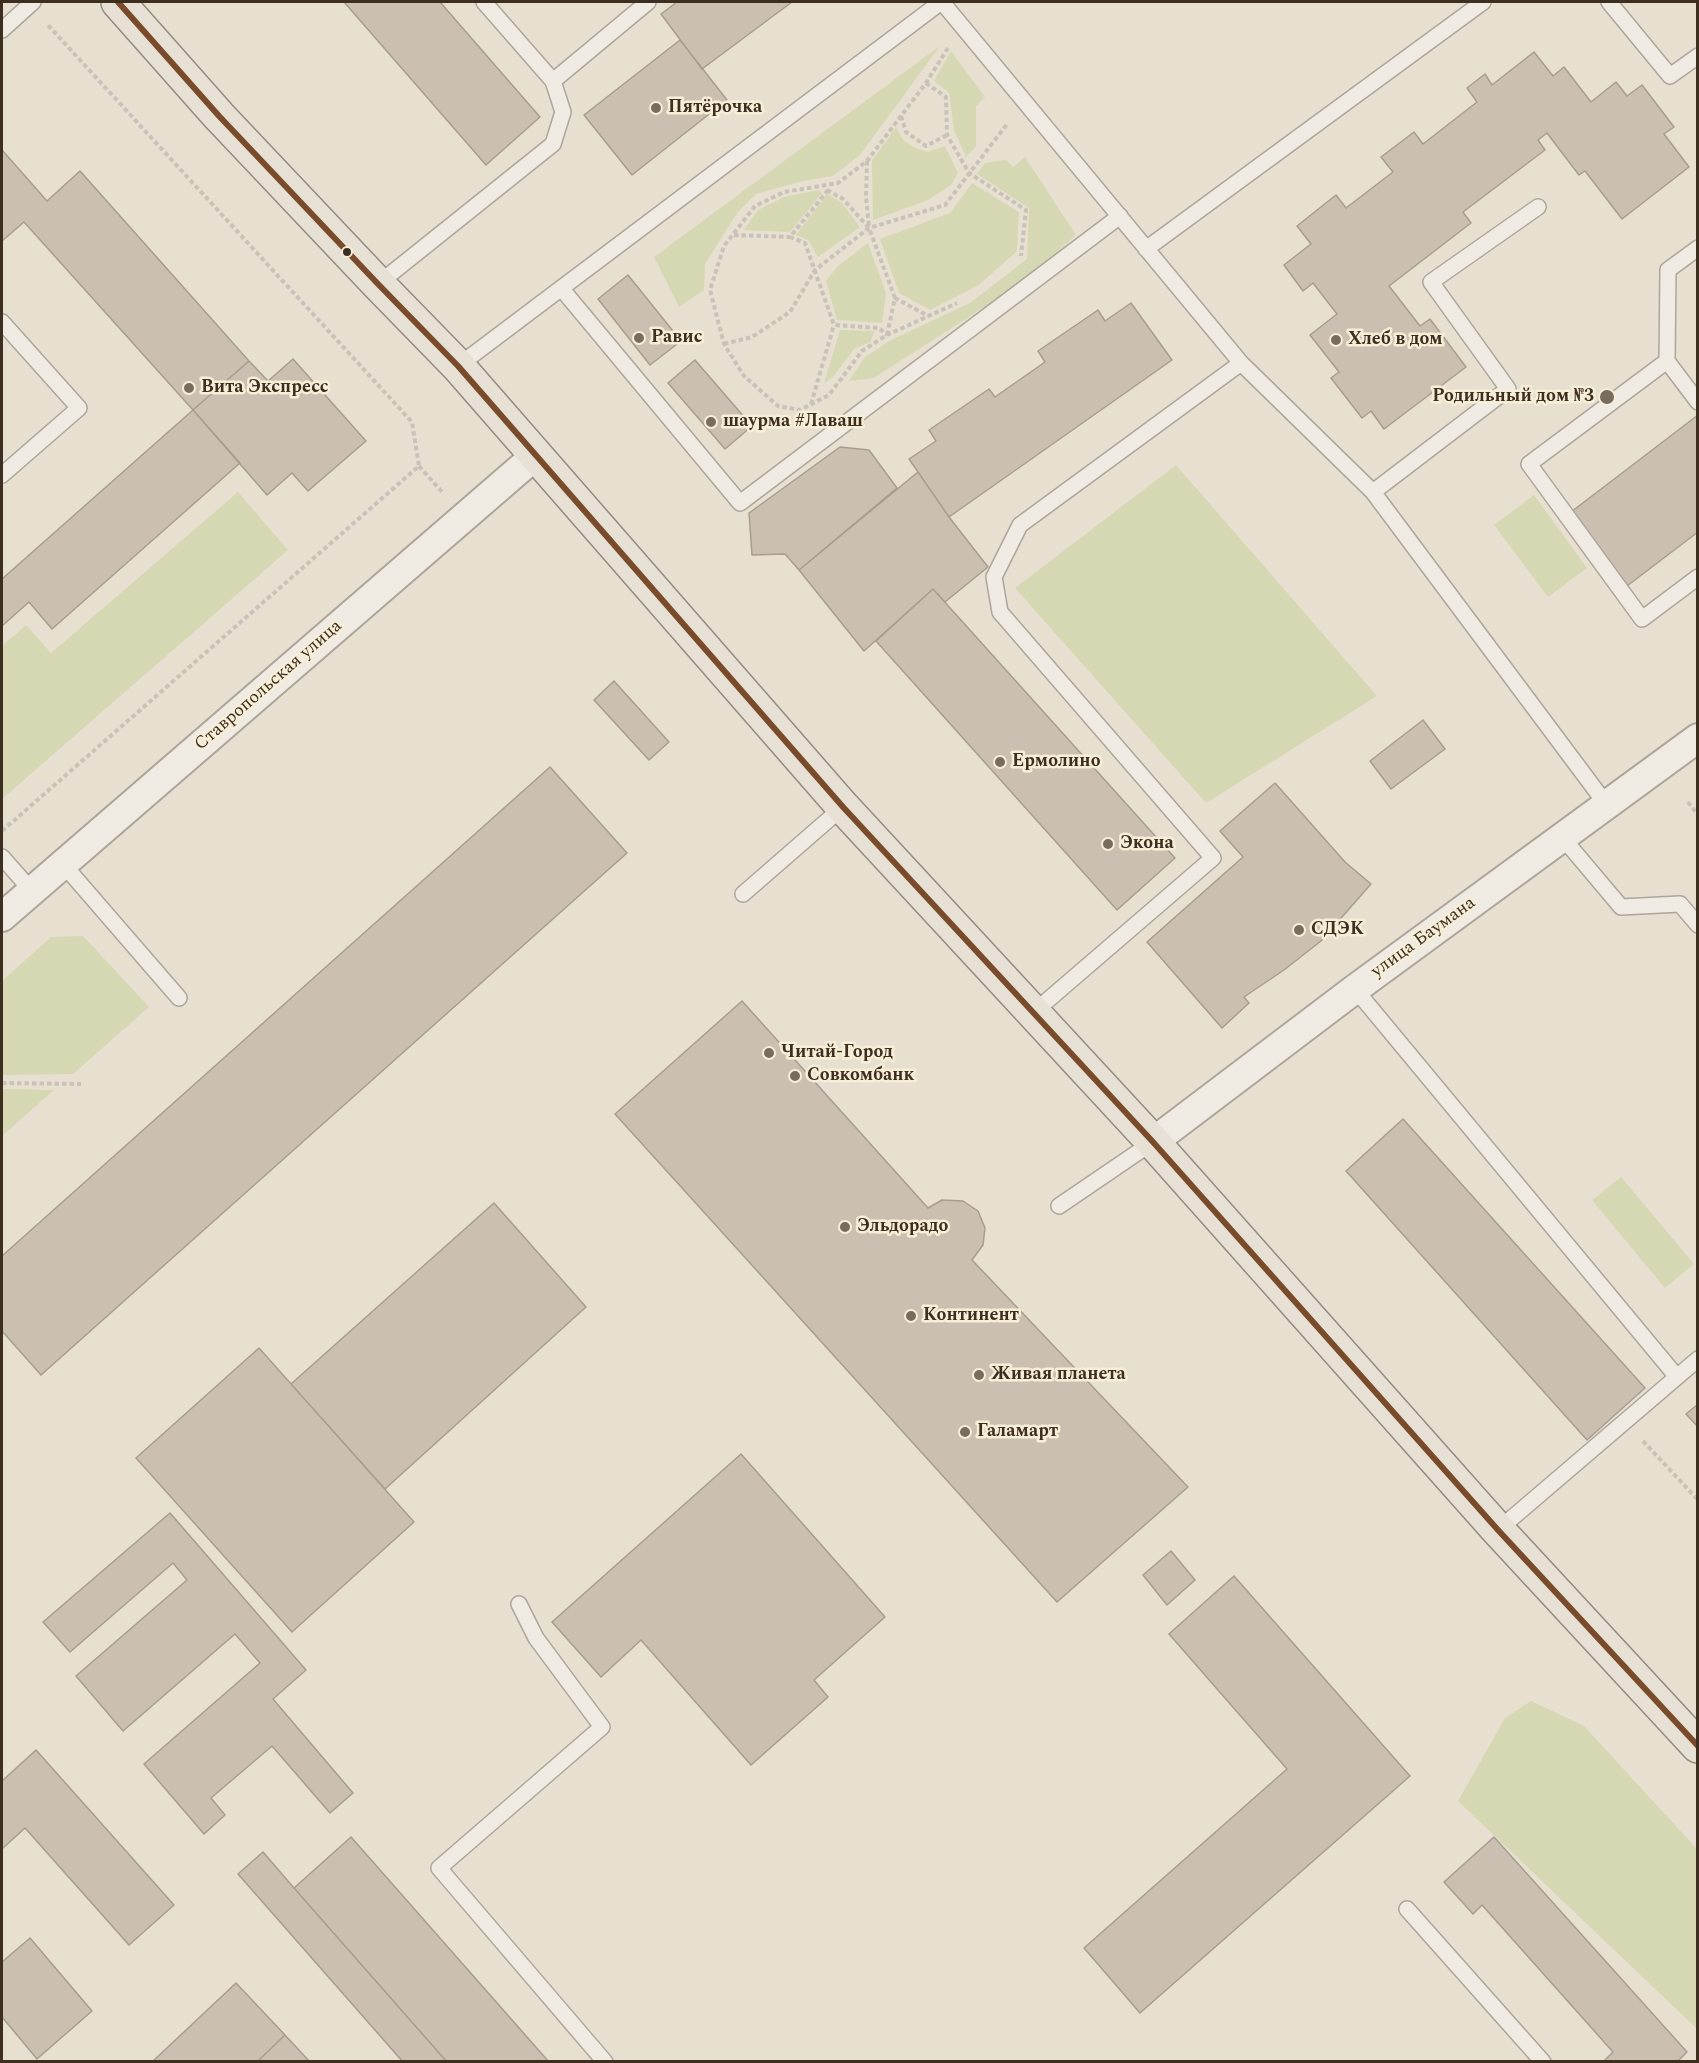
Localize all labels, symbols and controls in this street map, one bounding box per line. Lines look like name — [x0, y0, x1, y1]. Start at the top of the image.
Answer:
place label: Пятёрочка — [668, 97, 762, 119]
marker: Пятёрочка — [649, 101, 663, 115]
unlabelled marker — [341, 246, 353, 258]
place label: Равис — [651, 327, 702, 349]
place label: Хлеб в дом — [1348, 329, 1443, 351]
marker: Равис — [632, 331, 646, 345]
marker: Хлеб в дом — [1329, 333, 1343, 347]
place label: Вита Экспресс — [201, 377, 328, 399]
marker: Вита Экспресс — [182, 381, 196, 395]
place label: Родильный дом №3 — [1432, 386, 1594, 408]
marker: Родильный дом №3 — [1598, 388, 1616, 406]
place label: шаурма #Лаваш — [723, 411, 863, 433]
marker: шаурма #Лаваш — [704, 415, 718, 429]
street label: Ставропольская улица — [191, 616, 347, 756]
place label: Ермолино — [1012, 751, 1101, 773]
marker: Ермолино — [993, 755, 1007, 769]
place label: Экона — [1120, 833, 1174, 855]
marker: Экона — [1101, 837, 1115, 851]
street label: улица Баумана — [1368, 893, 1480, 983]
place label: СДЭК — [1311, 919, 1364, 941]
marker: СДЭК — [1292, 923, 1306, 937]
place label: Читай-Город — [781, 1042, 893, 1064]
marker: Читай-Город — [762, 1046, 776, 1060]
place label: Совкомбанк — [807, 1065, 914, 1087]
marker: Совкомбанк — [788, 1069, 802, 1083]
place label: Эльдорадо — [857, 1216, 948, 1238]
marker: Эльдорадо — [838, 1220, 852, 1234]
place label: Континент — [923, 1305, 1019, 1327]
marker: Континент — [904, 1309, 918, 1323]
place label: Живая планета — [991, 1364, 1126, 1386]
marker: Живая планета — [972, 1368, 986, 1382]
place label: Галамарт — [977, 1421, 1058, 1443]
marker: Галамарт — [958, 1425, 972, 1439]

